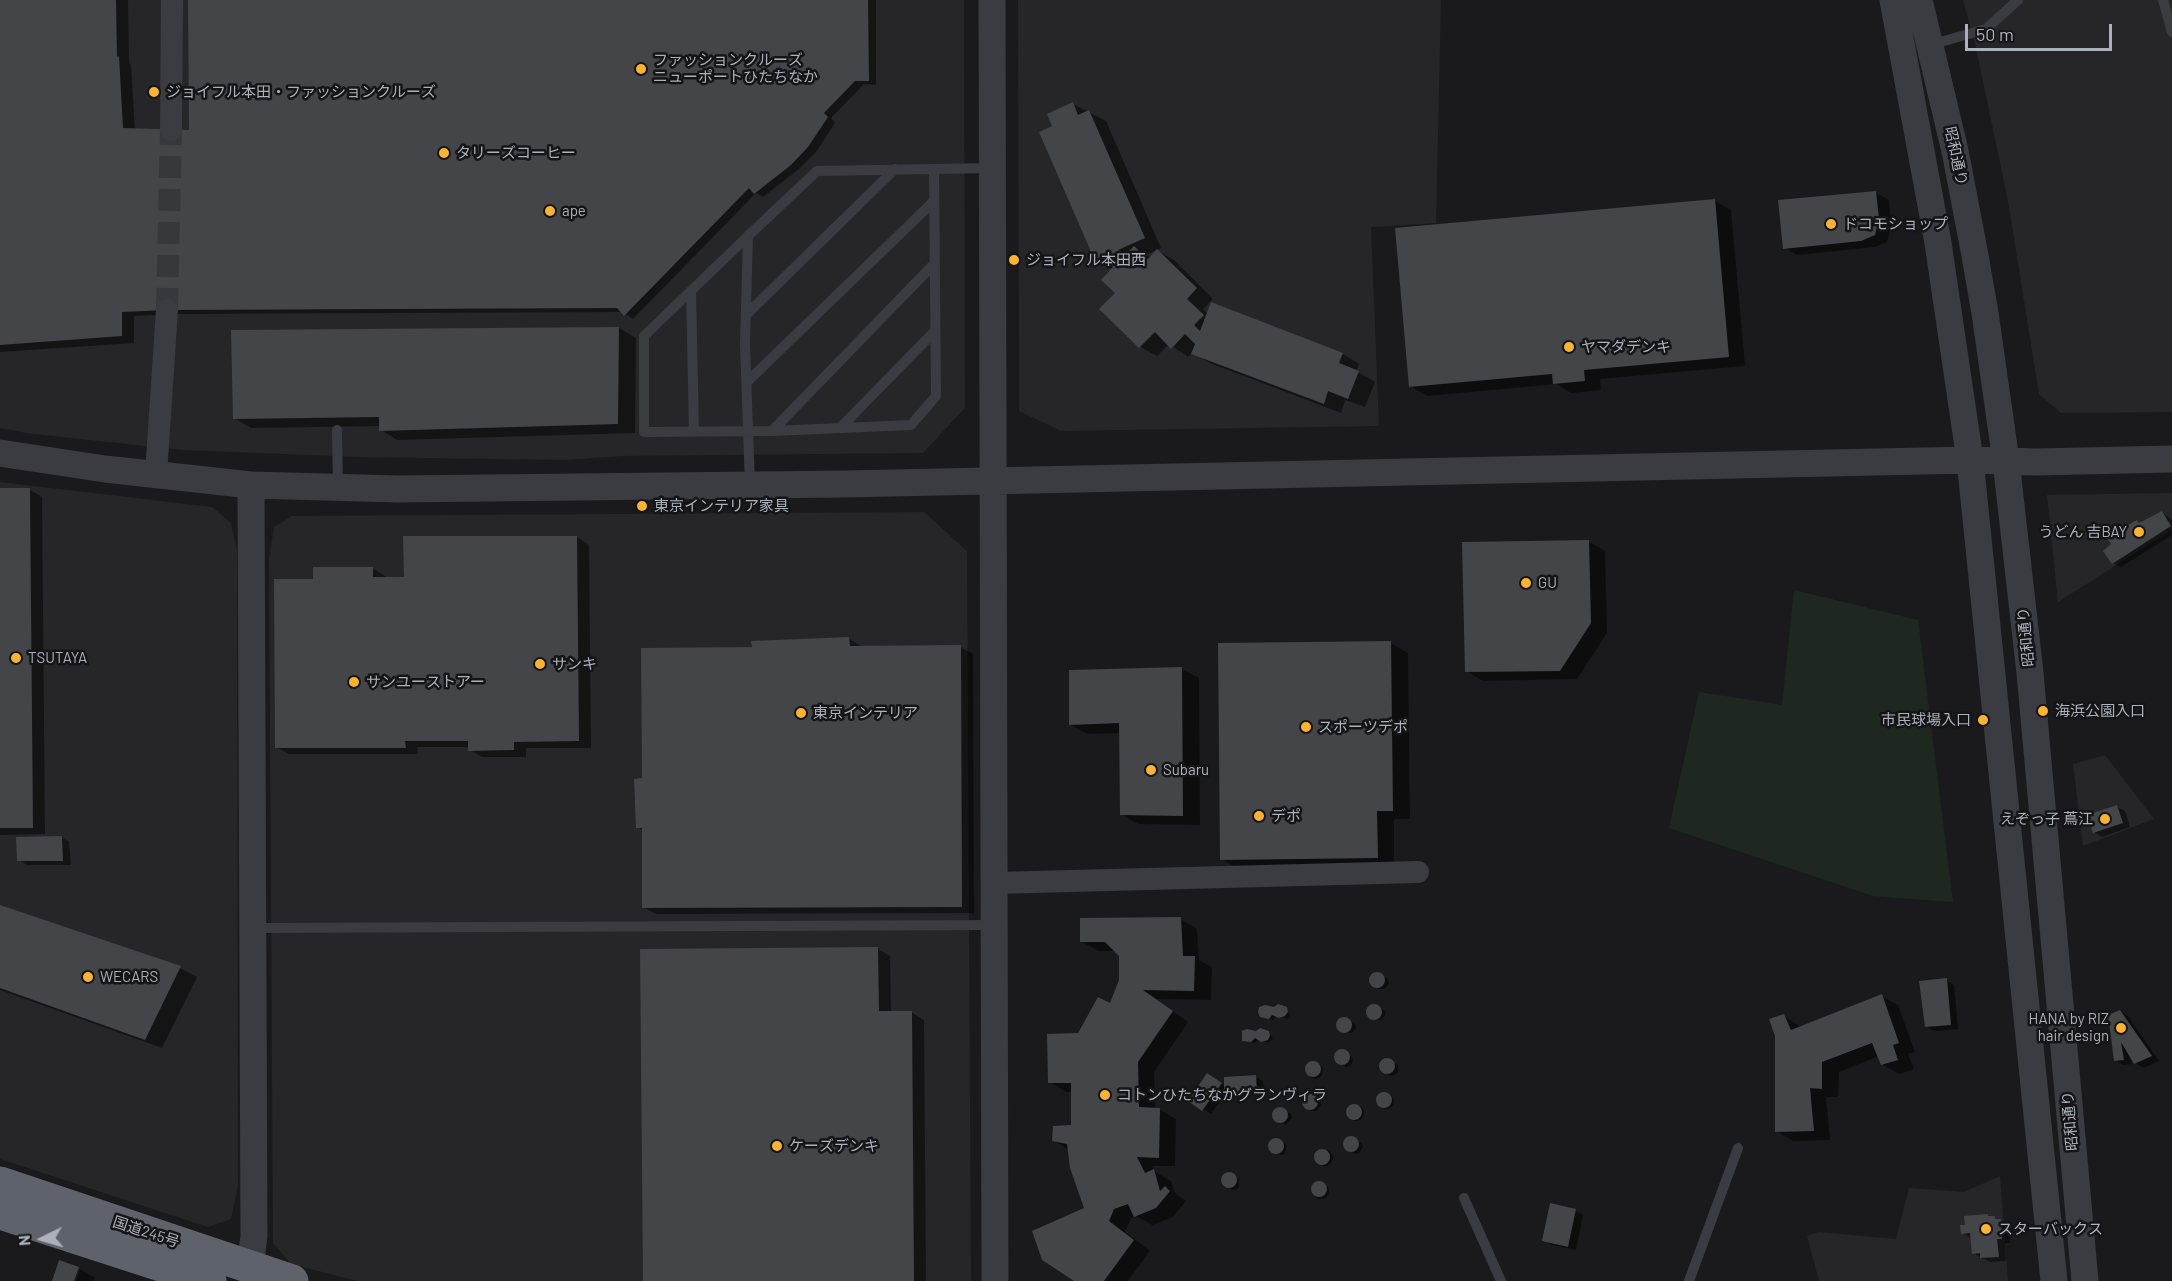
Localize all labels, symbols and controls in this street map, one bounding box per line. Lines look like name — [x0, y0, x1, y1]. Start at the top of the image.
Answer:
scale bar — [1968, 12, 2115, 50]
text: 50 m — [1976, 23, 2014, 45]
place label: ファッションクルーズ ニューポートひたちなか — [653, 51, 818, 86]
marker: ファッションクルーズ ニューポートひたちなか — [634, 62, 648, 76]
place label: ジョイフル本田・ファッションクルーズ — [166, 83, 436, 101]
marker: ジョイフル本田・ファッションクルーズ — [147, 85, 161, 99]
street label: 昭和通り — [1941, 125, 1971, 187]
place label: タリーズコーヒー — [456, 144, 576, 162]
marker: タリーズコーヒー — [437, 146, 451, 160]
place label: ape — [562, 202, 586, 220]
marker: ape — [543, 204, 557, 218]
place label: ドコモショップ — [1843, 215, 1948, 233]
marker: ドコモショップ — [1824, 217, 1838, 231]
place label: ジョイフル本田西 — [1026, 251, 1146, 269]
marker: ジョイフル本田西 — [1007, 253, 1021, 267]
place label: ヤマダデンキ — [1581, 338, 1671, 356]
marker: ヤマダデンキ — [1562, 340, 1576, 354]
place label: 東京インテリア家具 — [654, 497, 789, 515]
marker: 東京インテリア家具 — [635, 499, 649, 513]
place label: うどん 吉BAY — [2038, 523, 2127, 541]
marker: うどん 吉BAY — [2132, 525, 2146, 539]
place label: GU — [1538, 574, 1557, 592]
marker: GU — [1519, 576, 1533, 590]
street label: 昭和通り — [2014, 606, 2038, 668]
place label: TSUTAYA — [28, 649, 87, 667]
marker: TSUTAYA — [9, 651, 23, 665]
place label: サンキ — [552, 655, 597, 673]
marker: サンキ — [533, 657, 547, 671]
place label: サンユーストアー — [366, 673, 485, 691]
marker: サンユーストアー — [347, 675, 361, 689]
place label: 海浜公園入口 — [2055, 702, 2145, 720]
place label: 東京インテリア — [813, 704, 918, 722]
marker: 海浜公園入口 — [2036, 704, 2050, 718]
marker: 東京インテリア — [794, 706, 808, 720]
place label: 市民球場入口 — [1881, 711, 1971, 729]
marker: 市民球場入口 — [1976, 713, 1990, 727]
place label: スポーツデポ — [1318, 718, 1408, 736]
marker: スポーツデポ — [1299, 720, 1313, 734]
place label: Subaru — [1163, 761, 1209, 779]
marker: Subaru — [1144, 763, 1158, 777]
place label: デポ — [1271, 807, 1301, 825]
marker: デポ — [1252, 809, 1266, 823]
place label: えぞっ子 蔦江 — [2000, 810, 2093, 828]
marker: えぞっ子 蔦江 — [2098, 812, 2112, 826]
place label: WECARS — [100, 968, 158, 986]
marker: WECARS — [81, 970, 95, 984]
place label: HANA by RIZ hair design — [2028, 1010, 2109, 1045]
marker: HANA by RIZ hair design — [2114, 1021, 2128, 1035]
place label: コトンひたちなかグランヴィラ — [1117, 1086, 1327, 1104]
marker: コトンひたちなかグランヴィラ — [1098, 1088, 1112, 1102]
street label: 昭和通り — [2058, 1090, 2082, 1152]
place label: ケーズデンキ — [789, 1137, 879, 1155]
marker: ケーズデンキ — [770, 1139, 784, 1153]
north arrow — [12, 1209, 72, 1269]
street label: 国道245号 — [110, 1213, 182, 1251]
place label: スターバックス — [1998, 1220, 2103, 1238]
marker: スターバックス — [1979, 1222, 1993, 1236]
text: N — [14, 1234, 33, 1247]

